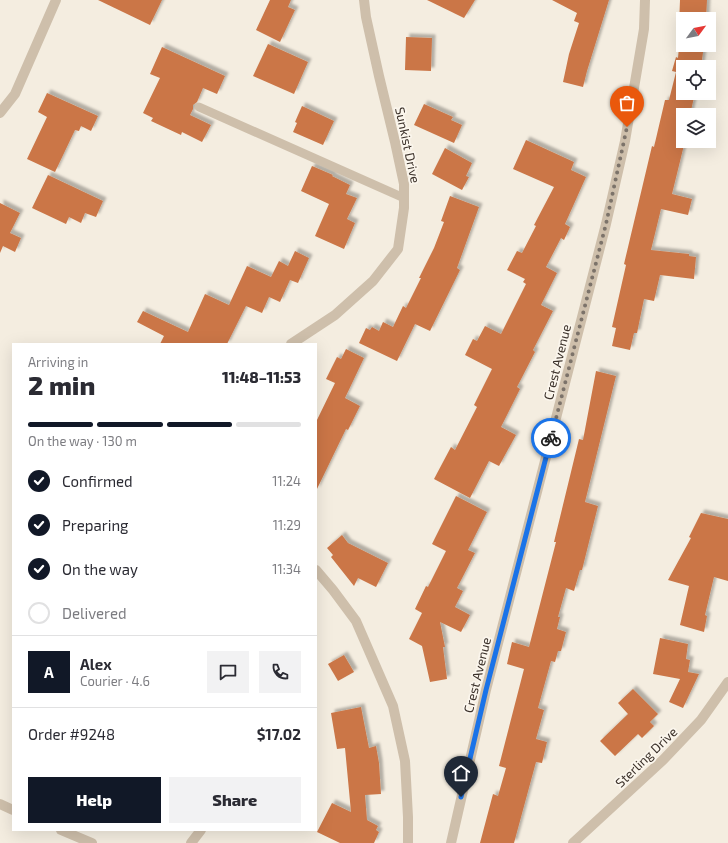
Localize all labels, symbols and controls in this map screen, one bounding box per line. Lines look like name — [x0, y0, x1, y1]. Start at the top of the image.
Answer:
north arrow — [676, 12, 716, 52]
map controls — [676, 12, 716, 148]
button: locate — [676, 60, 716, 100]
pin — [610, 86, 644, 127]
icon: bag — [616, 92, 638, 114]
street label: Sunkist Drive — [392, 105, 424, 185]
button: layers — [676, 108, 716, 148]
street label: Crest Avenue — [540, 323, 574, 401]
text: Arriving in — [28, 354, 88, 370]
text: 11:48–11:53 — [222, 368, 301, 386]
text: 2 min — [28, 369, 95, 400]
courier — [531, 418, 571, 458]
icon: bike — [540, 427, 562, 449]
text: On the way · 130 m — [28, 433, 137, 449]
icon: check — [28, 470, 50, 492]
text: Confirmed — [62, 472, 133, 490]
text: 11:24 — [272, 473, 301, 489]
icon: check — [28, 514, 50, 536]
text: Preparing — [62, 516, 128, 534]
text: 11:29 — [273, 517, 301, 533]
icon: check — [28, 558, 50, 580]
text: On the way — [62, 560, 138, 578]
text: 11:34 — [272, 561, 301, 577]
text: Delivered — [62, 604, 127, 622]
street label: Crest Avenue — [460, 636, 494, 714]
button: chat — [207, 651, 249, 693]
button: phone — [259, 651, 301, 693]
text: Alex — [80, 655, 112, 673]
text: A — [44, 663, 54, 681]
text: Courier · 4.6 — [80, 673, 150, 689]
street label: Sterling Drive — [612, 723, 680, 791]
text: Order #9248 — [28, 725, 115, 743]
text: $17.02 — [257, 725, 301, 743]
pin — [444, 756, 478, 797]
icon: home — [450, 762, 472, 784]
button: Help — [28, 777, 161, 823]
button: Share — [169, 777, 301, 823]

